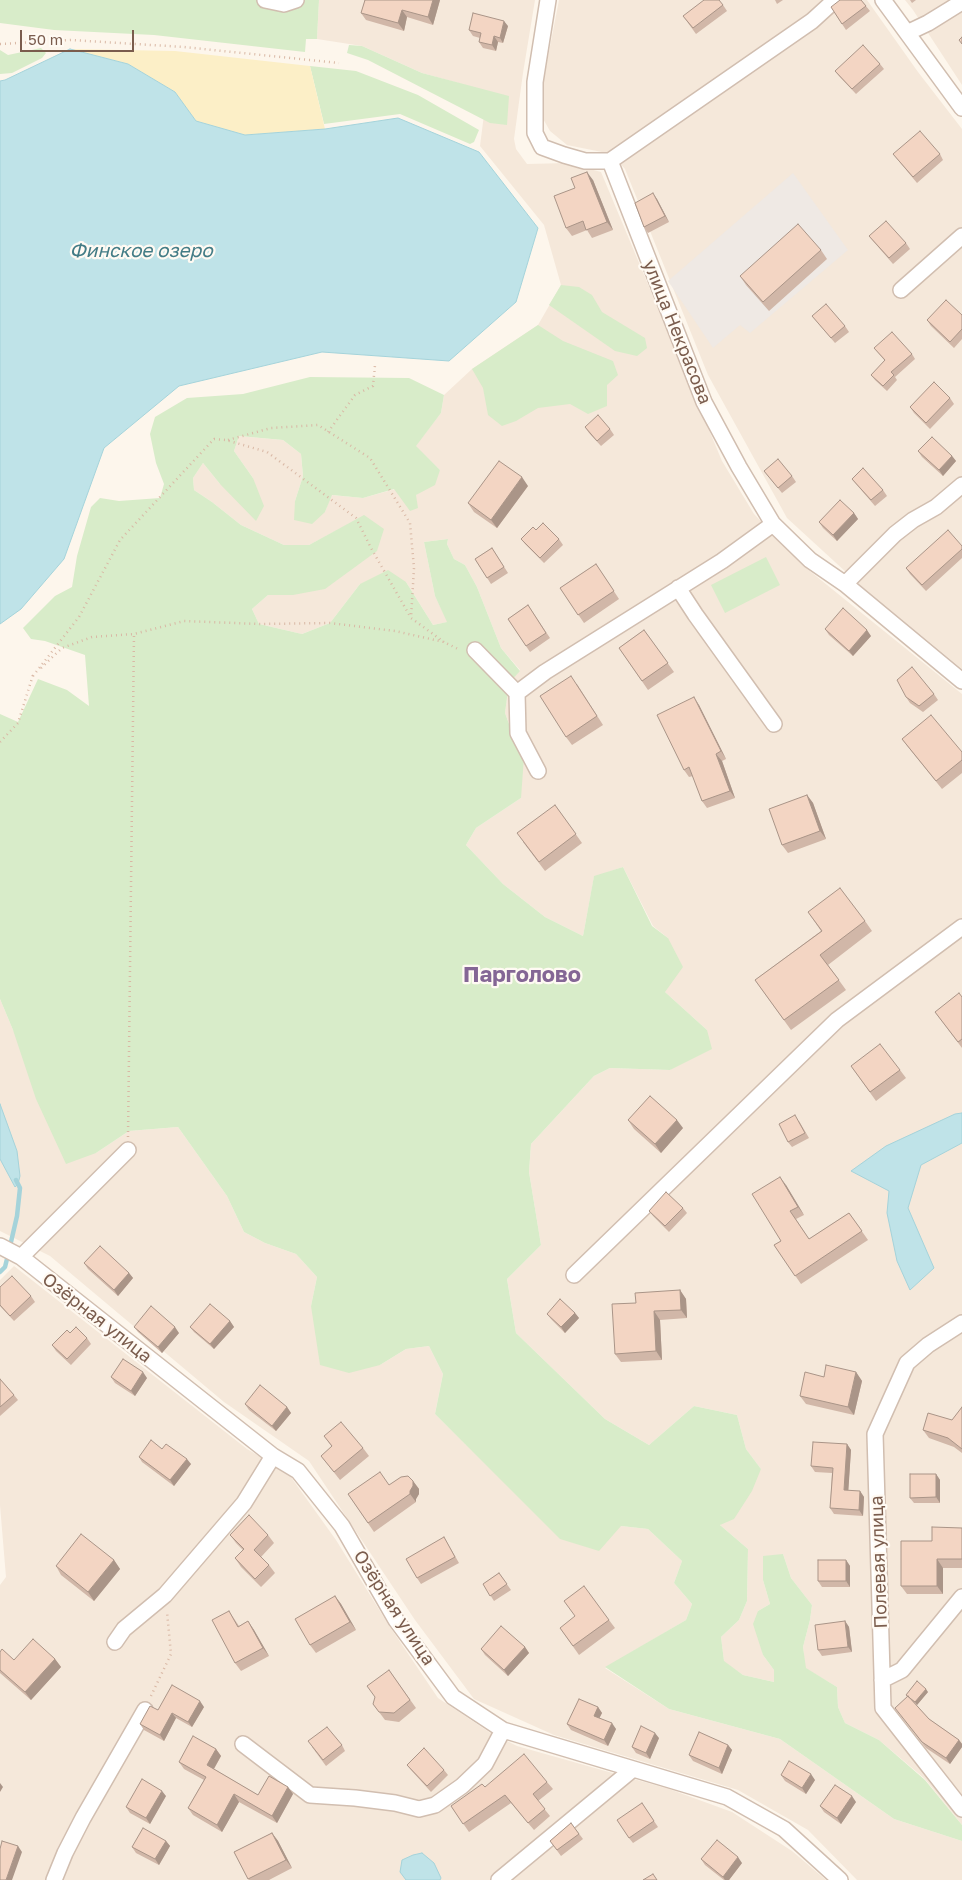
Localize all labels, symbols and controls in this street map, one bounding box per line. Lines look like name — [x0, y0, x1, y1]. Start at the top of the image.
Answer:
scale bar — [22, 20, 136, 52]
text: 50 m — [28, 30, 63, 48]
water label: Финское озеро — [69, 240, 213, 262]
street label: улица Некрасова — [638, 257, 716, 407]
district label: Парголово — [463, 962, 581, 988]
street label: Озёрная улица — [38, 1269, 156, 1367]
street label: Полевая улица — [866, 1495, 892, 1629]
street label: Озёрная улица — [349, 1546, 439, 1670]

